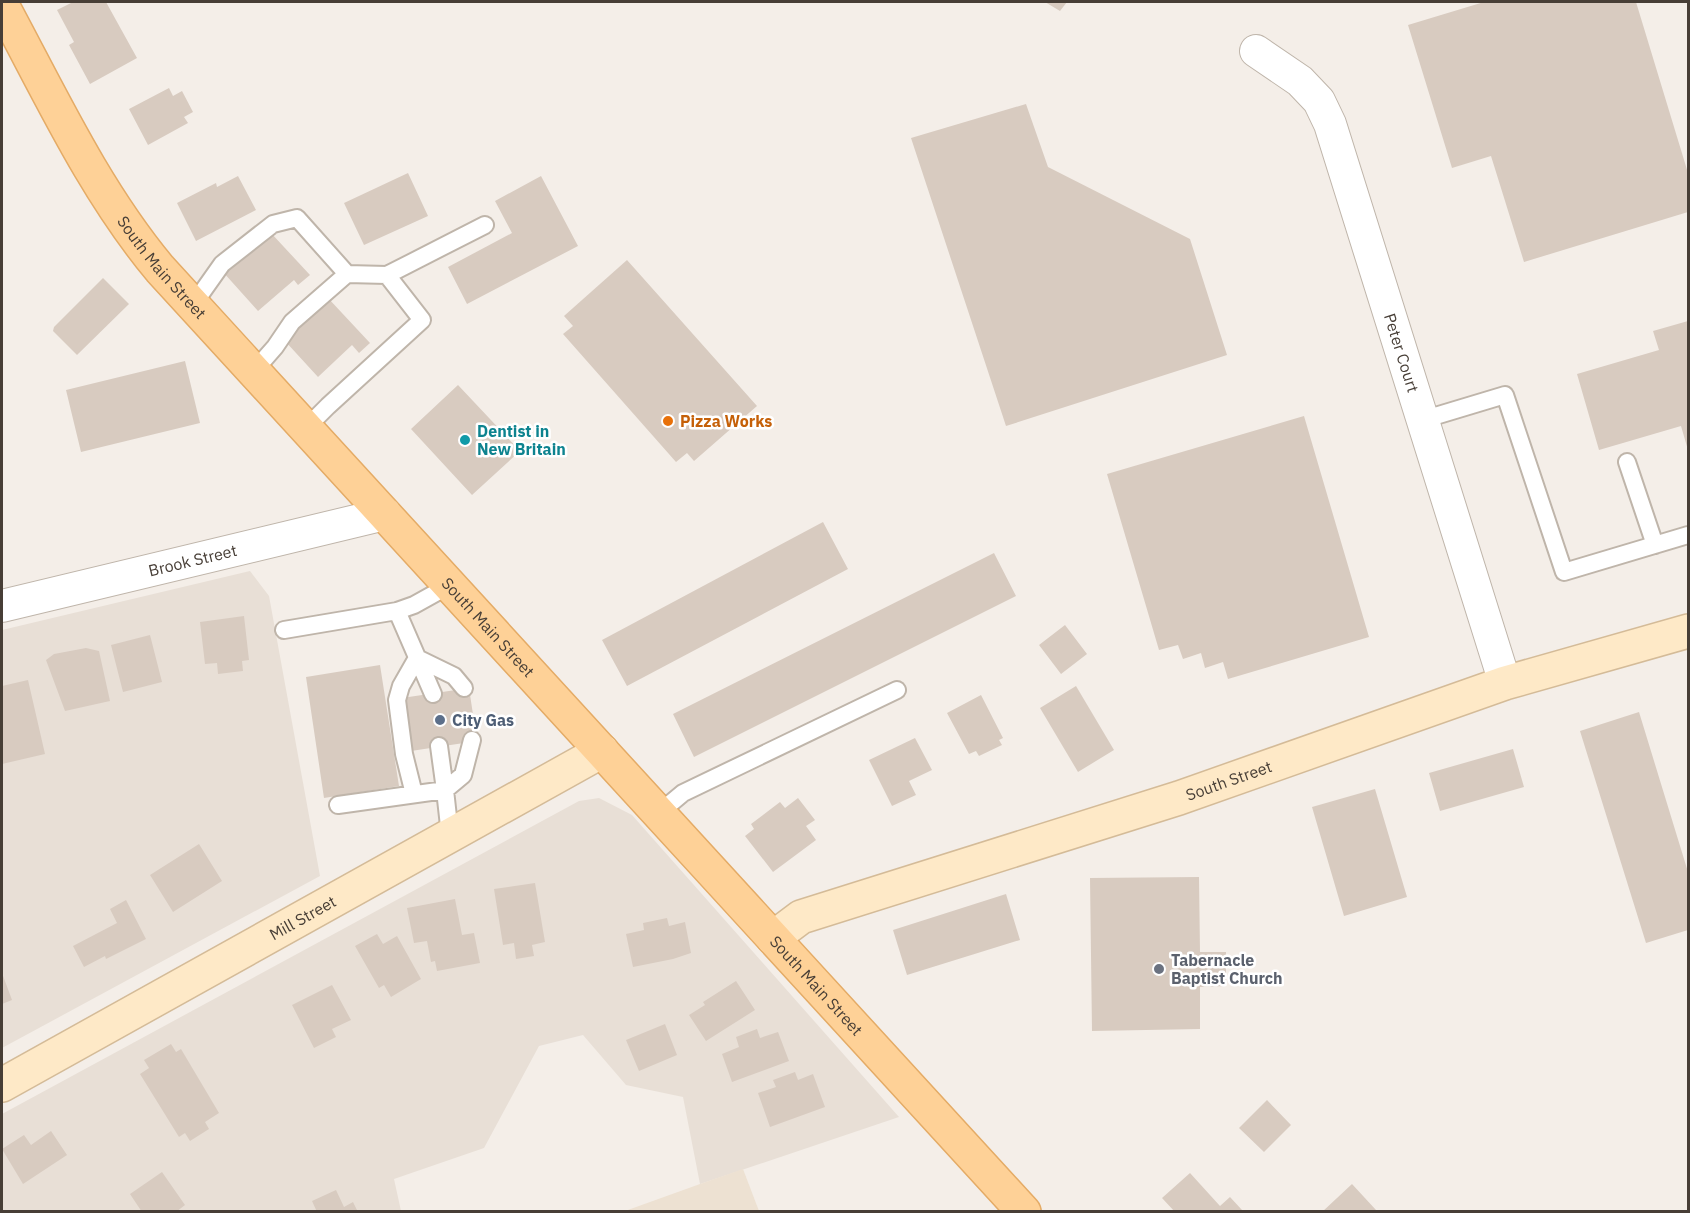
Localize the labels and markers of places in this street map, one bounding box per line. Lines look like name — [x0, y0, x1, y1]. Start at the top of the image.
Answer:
place label: Pizza Works — [680, 411, 772, 431]
marker: Pizza Works — [661, 414, 675, 428]
place label: Dentist in New Britain — [477, 421, 566, 459]
marker: Dentist in New Britain — [458, 433, 472, 447]
place label: City Gas — [452, 710, 514, 730]
marker: City Gas — [433, 713, 447, 727]
place label: Tabernacle Baptist Church — [1171, 950, 1283, 988]
marker: Tabernacle Baptist Church — [1152, 962, 1166, 976]

